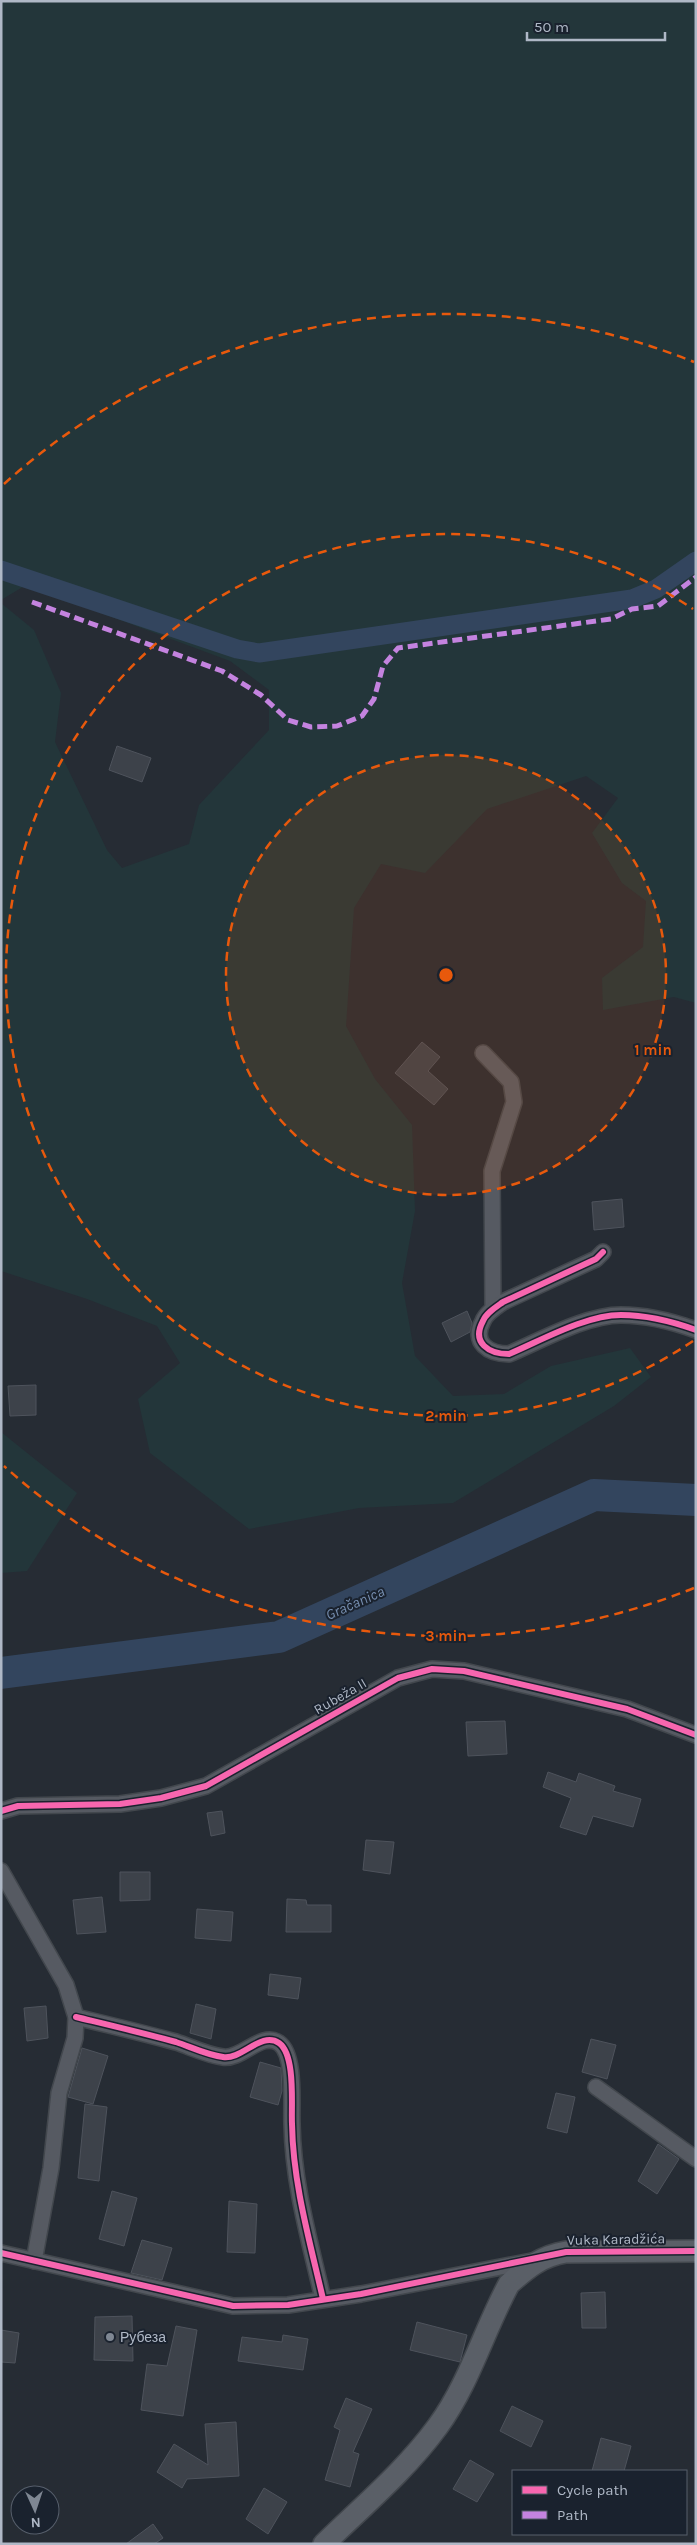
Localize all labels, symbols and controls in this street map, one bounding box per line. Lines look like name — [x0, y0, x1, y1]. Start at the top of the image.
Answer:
scale bar — [527, 10, 664, 42]
text: 50 m — [534, 18, 569, 36]
centre of rings — [437, 966, 455, 984]
text: 1 min — [634, 1041, 672, 1059]
text: 2 min — [425, 1407, 467, 1425]
water label: Gračanica — [323, 1582, 387, 1624]
text: 3 min — [425, 1627, 467, 1645]
street label: Rubeža II — [311, 1675, 370, 1718]
street label: Vuka Karadžića — [567, 2230, 665, 2249]
place label: Рубеза — [120, 2329, 166, 2346]
marker: Рубеза — [104, 2331, 116, 2343]
legend — [512, 2470, 687, 2535]
text: Cycle path — [557, 2481, 628, 2499]
north arrow — [10, 2485, 60, 2535]
text: Path — [557, 2506, 588, 2524]
text: N — [30, 2514, 41, 2531]

